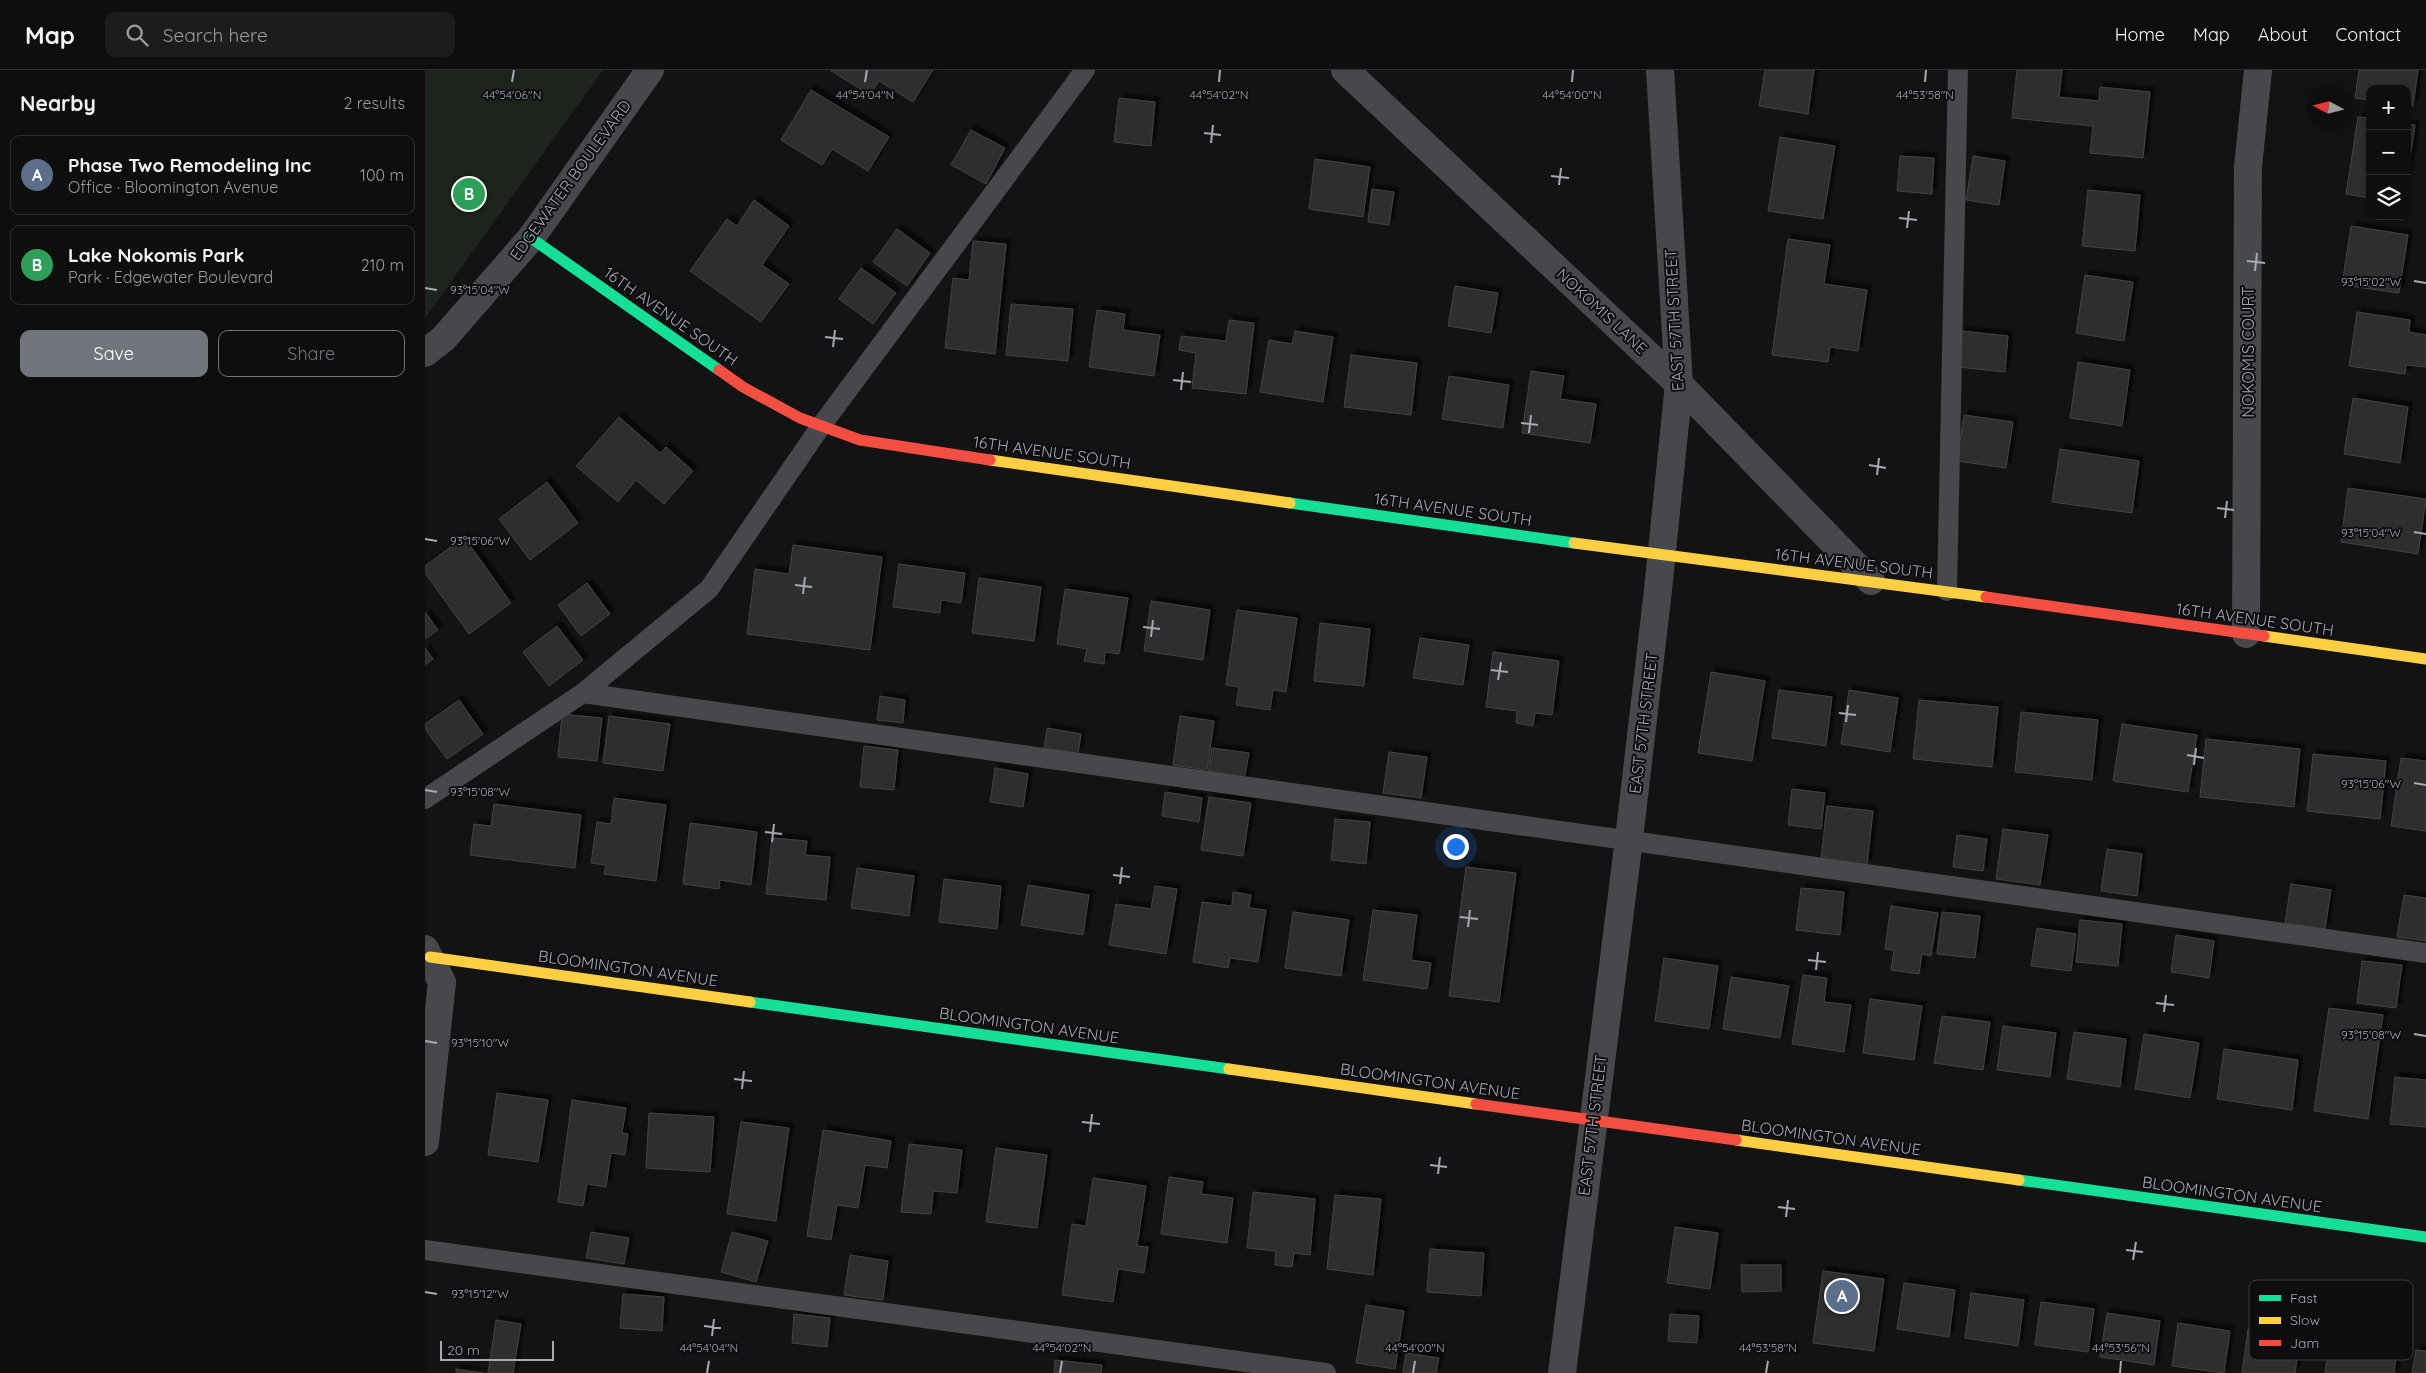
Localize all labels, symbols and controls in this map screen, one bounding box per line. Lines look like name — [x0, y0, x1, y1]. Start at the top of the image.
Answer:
search box — [105, 12, 455, 57]
text: Map — [25, 20, 75, 50]
icon: search — [123, 21, 151, 49]
text: Search here — [163, 23, 268, 47]
text: Home — [2115, 23, 2165, 46]
text: Map — [2193, 23, 2230, 46]
text: About — [2258, 23, 2308, 46]
text: Contact — [2336, 23, 2401, 46]
north arrow — [2306, 85, 2351, 130]
map controls — [2366, 85, 2411, 220]
button: + — [2366, 85, 2411, 130]
text: 44°54'06"N — [483, 87, 541, 102]
text: 44°54'04"N — [836, 87, 894, 102]
text: 44°54'02"N — [1190, 87, 1248, 102]
text: 44°54'00"N — [1542, 87, 1602, 102]
text: 44°53'58"N — [1896, 87, 1954, 102]
text: Nearby — [20, 90, 96, 116]
text: 2 results — [343, 93, 405, 113]
street label: EDGEWATER BOULEVARD — [505, 96, 635, 264]
button: − — [2366, 130, 2411, 175]
text: Phase Two Remodeling Inc — [68, 153, 311, 177]
text: A — [32, 165, 42, 185]
text: 100 m — [360, 165, 404, 185]
pin: B — [453, 175, 485, 213]
button: layers — [2366, 175, 2411, 220]
text: Office · Bloomington Avenue — [68, 177, 278, 197]
text: Lake Nokomis Park — [68, 243, 244, 267]
street label: EAST 57TH STREET — [1660, 248, 1688, 392]
text: B — [32, 255, 42, 275]
text: 210 m — [361, 255, 404, 275]
street label: 16TH AVENUE SOUTH — [600, 262, 742, 370]
street label: NOKOMIS LANE — [1553, 264, 1651, 358]
text: Park · Edgewater Boulevard — [68, 267, 273, 287]
text: 93°15'02"W — [2341, 274, 2402, 289]
text: 93°15'04"W — [450, 282, 510, 297]
street label: NOKOMIS COURT — [2238, 286, 2258, 418]
button: Save — [20, 330, 208, 377]
button: Share — [218, 330, 405, 377]
street label: 16TH AVENUE SOUTH — [972, 431, 1132, 473]
street label: 16TH AVENUE SOUTH — [1373, 488, 1533, 530]
text: 93°15'04"W — [2341, 525, 2401, 540]
text: 93°15'06"W — [450, 533, 510, 548]
street label: 16TH AVENUE SOUTH — [1774, 543, 1934, 583]
street label: 16TH AVENUE SOUTH — [2175, 598, 2335, 640]
street label: EAST 57TH STREET — [1624, 651, 1662, 795]
text: 93°15'06"W — [2341, 776, 2401, 791]
text: 93°15'08"W — [450, 784, 510, 799]
your location — [1443, 834, 1469, 860]
street label: BLOOMINGTON AVENUE — [537, 945, 719, 991]
street label: BLOOMINGTON AVENUE — [938, 1002, 1120, 1048]
text: 93°15'08"W — [2341, 1027, 2401, 1042]
text: 93°15'10"W — [451, 1035, 509, 1050]
street label: EAST 57TH STREET — [1573, 1053, 1611, 1197]
street label: BLOOMINGTON AVENUE — [1339, 1058, 1521, 1104]
street label: BLOOMINGTON AVENUE — [1740, 1114, 1922, 1160]
street label: BLOOMINGTON AVENUE — [2141, 1171, 2323, 1217]
pin: A — [1826, 1277, 1858, 1315]
legend — [2249, 1280, 2413, 1360]
text: 93°15'12"W — [451, 1286, 509, 1301]
text: Fast — [2290, 1289, 2318, 1307]
text: Slow — [2290, 1311, 2320, 1329]
text: Jam — [2290, 1334, 2319, 1352]
scale bar — [440, 1338, 554, 1361]
text: 44°54'04"N — [680, 1340, 738, 1355]
text: 44°54'02"N — [1033, 1340, 1091, 1355]
text: 44°54'00"N — [1385, 1340, 1445, 1355]
text: 44°53'58"N — [1739, 1340, 1797, 1355]
text: 44°53'56"N — [2092, 1340, 2150, 1355]
text: 20 m — [447, 1341, 480, 1359]

